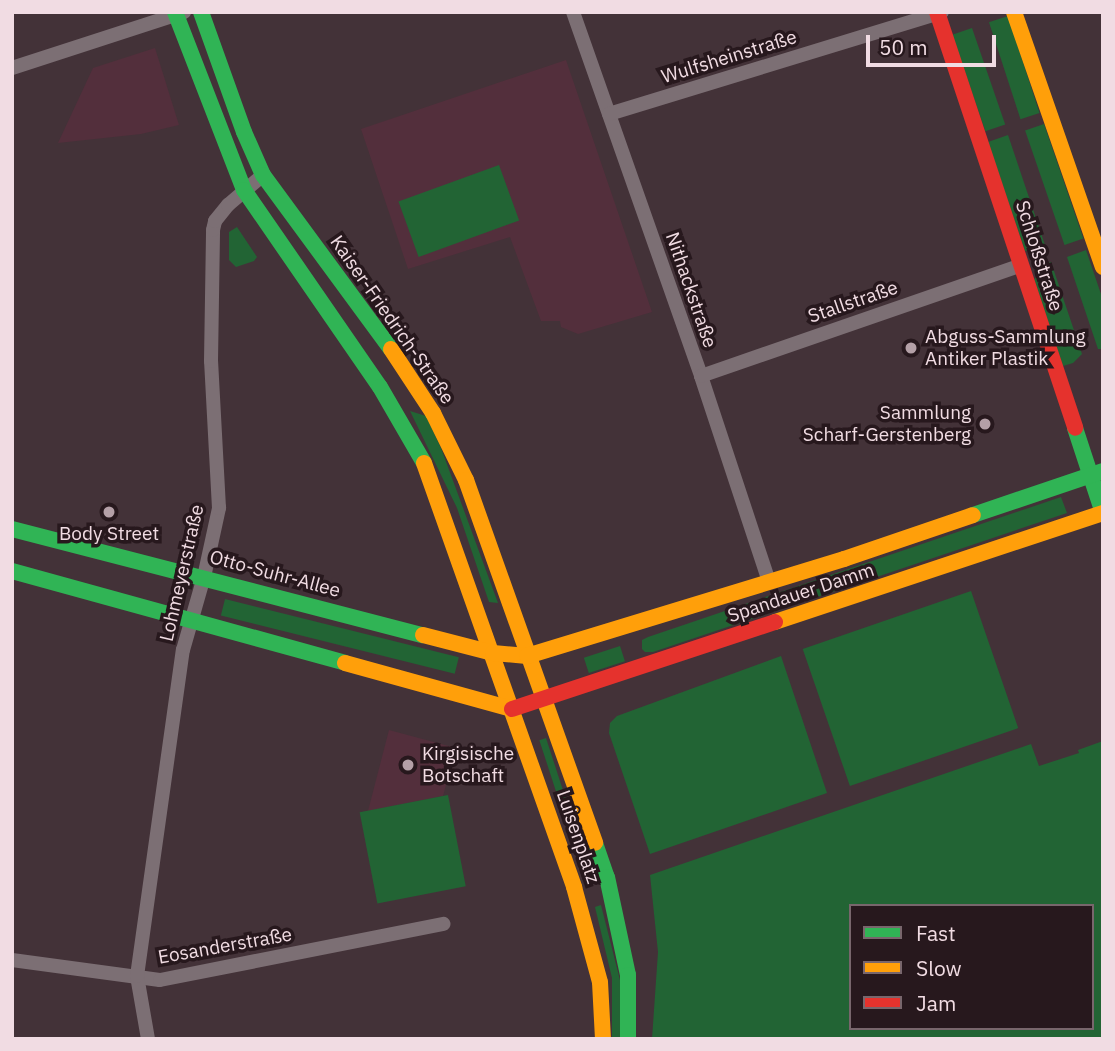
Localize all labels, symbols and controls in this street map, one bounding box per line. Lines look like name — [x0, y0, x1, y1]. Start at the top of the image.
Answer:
scale bar — [870, 21, 1000, 65]
street label: Wulfsheinstraße — [659, 26, 799, 88]
text: 50 m — [879, 33, 928, 61]
street label: Schloßstraße — [1010, 198, 1068, 314]
street label: Nithackstraße — [661, 229, 721, 351]
street label: Kaiser-Friedrich-Straße — [325, 231, 459, 409]
street label: Stallstraße — [805, 276, 901, 328]
place label: Abguss-Sammlung Antiker Plastik — [925, 326, 1085, 370]
marker: Abguss-Sammlung Antiker Plastik — [903, 340, 919, 356]
place label: Sammlung Scharf-Gerstenberg — [803, 402, 971, 446]
marker: Sammlung Scharf-Gerstenberg — [977, 416, 993, 432]
street label: Lohmeyerstraße — [155, 502, 209, 644]
marker: Body Street — [101, 504, 117, 520]
place label: Body Street — [59, 523, 159, 545]
street label: Otto-Suhr-Allee — [207, 546, 343, 602]
street label: Spandauer Damm — [725, 559, 877, 627]
place label: Kirgisische Botschaft — [422, 743, 514, 787]
marker: Kirgisische Botschaft — [400, 757, 416, 773]
street label: Luisenplatz — [551, 787, 605, 887]
legend — [849, 904, 1094, 1030]
text: Fast — [916, 919, 956, 947]
street label: Eosanderstraße — [156, 923, 294, 969]
text: Slow — [916, 954, 962, 982]
text: Jam — [916, 989, 956, 1017]

